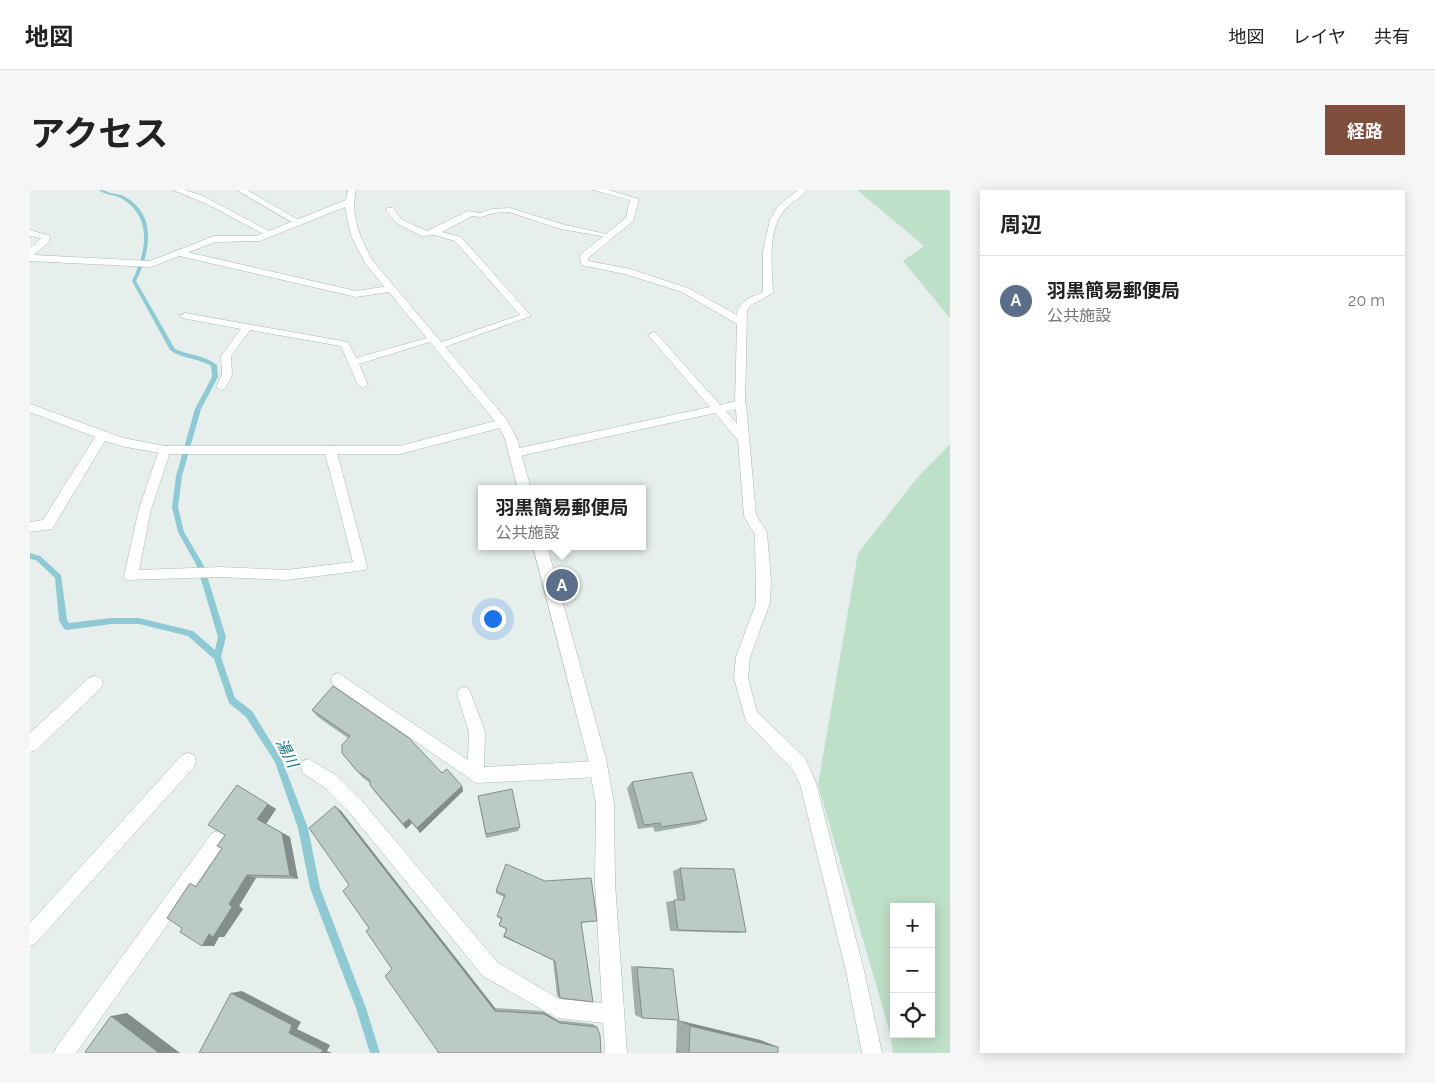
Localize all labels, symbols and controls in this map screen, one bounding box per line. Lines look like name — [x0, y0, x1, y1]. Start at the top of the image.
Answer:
text: 地図 — [25, 22, 73, 51]
text: 地図 — [1229, 26, 1265, 47]
text: レイヤ — [1293, 26, 1346, 47]
text: 共有 — [1374, 26, 1410, 47]
button: 経路 — [1325, 105, 1405, 155]
text: アクセス — [30, 113, 168, 154]
text: 周辺 — [1000, 212, 1042, 237]
text: 羽黒簡易郵便局 — [1047, 279, 1180, 301]
text: A — [1011, 291, 1021, 310]
text: 20 m — [1348, 291, 1385, 310]
text: 公共施設 — [1047, 306, 1111, 325]
popup — [478, 485, 646, 550]
text: 羽黒簡易郵便局 — [495, 496, 629, 518]
text: 公共施設 — [495, 523, 560, 542]
pin: A — [546, 566, 578, 604]
your location — [480, 606, 506, 632]
water label: 湯川 — [272, 736, 303, 772]
map controls — [890, 903, 935, 1038]
button: + — [890, 903, 935, 948]
button: − — [890, 948, 935, 993]
button: locate — [890, 993, 935, 1038]

